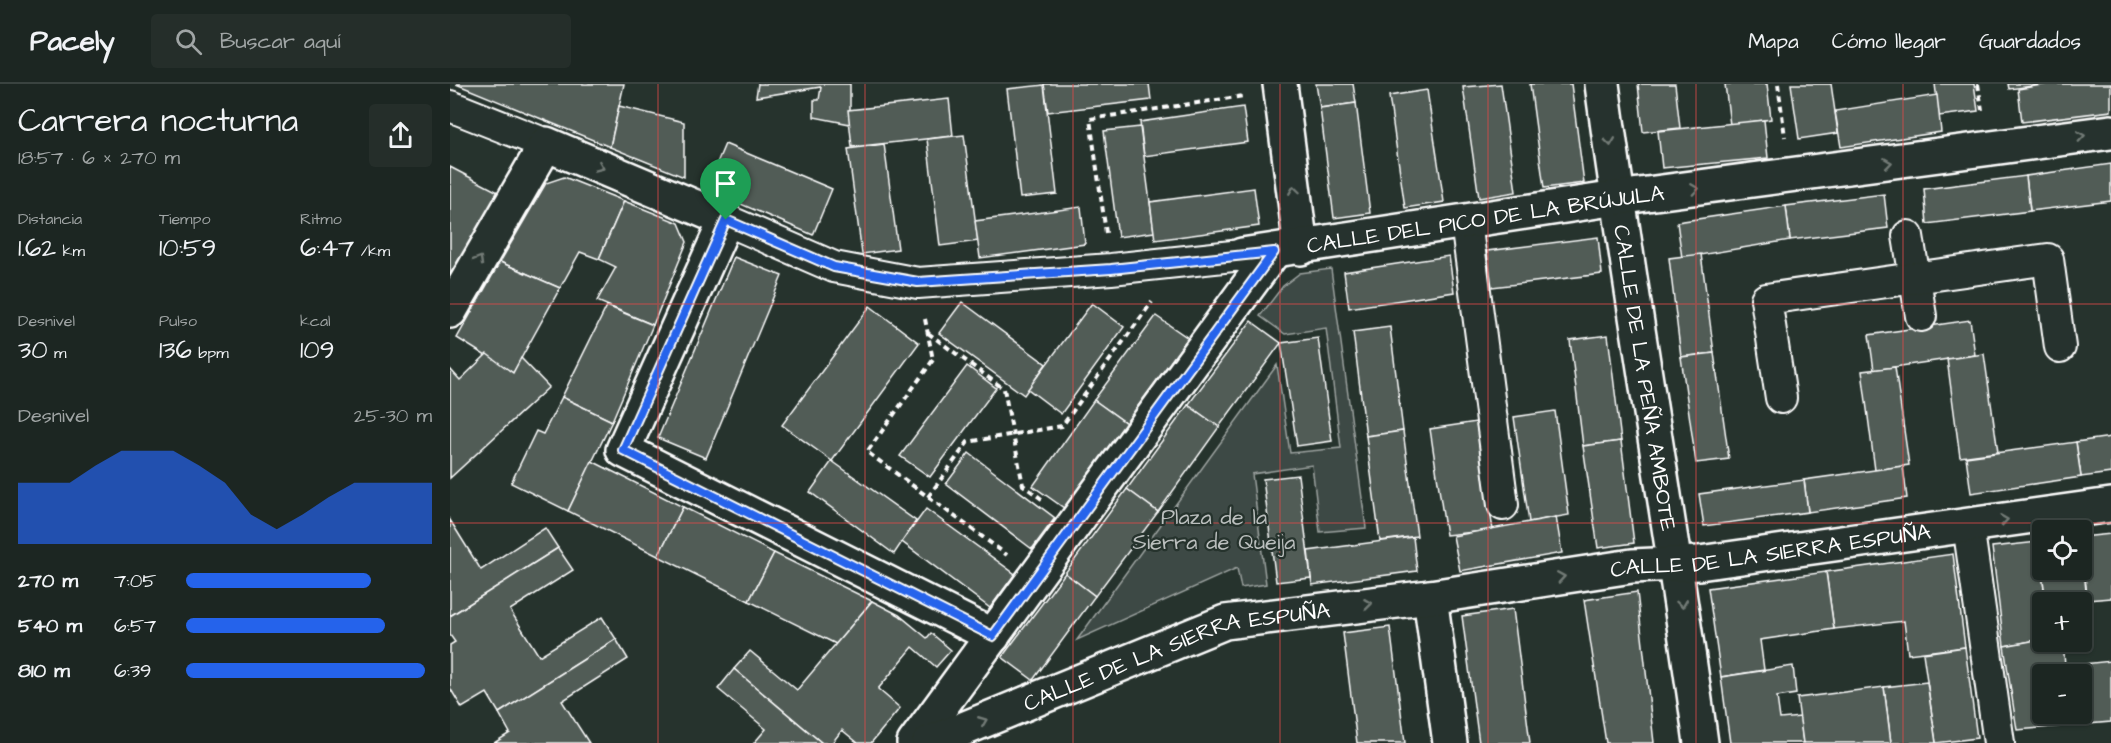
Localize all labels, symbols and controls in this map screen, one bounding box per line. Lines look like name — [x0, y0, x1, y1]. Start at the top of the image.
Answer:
search box — [151, 14, 571, 68]
text: Pacely — [30, 22, 115, 61]
icon: search — [172, 25, 205, 58]
text: Buscar aquí — [220, 26, 341, 57]
text: Mapa — [1748, 27, 1799, 56]
text: Cómo llegar — [1832, 27, 1946, 56]
text: Guardados — [1979, 27, 2081, 56]
text: Carrera nocturna — [18, 98, 298, 144]
button: share — [369, 104, 432, 167]
one-way arrow — [2077, 130, 2086, 142]
one-way arrow — [1603, 137, 1615, 147]
text: 18:57 · 6 × 270 m — [18, 144, 180, 172]
one-way arrow — [1884, 157, 1893, 169]
pin — [700, 158, 751, 220]
one-way arrow — [593, 159, 604, 171]
icon: arrive — [709, 167, 742, 200]
street label: CALLE DEL PICO DE LA BRÚJULA — [1305, 178, 1666, 262]
one-way arrow — [1690, 183, 1700, 195]
one-way arrow — [1288, 186, 1301, 195]
text: Distancia — [18, 208, 82, 230]
text: Tiempo — [159, 208, 210, 230]
text: Ritmo — [300, 208, 342, 230]
street label: CALLE DE LA PEÑA AMBOTE — [1605, 223, 1683, 533]
text: 1.62 — [18, 230, 56, 266]
text: 10:59 — [159, 230, 216, 266]
text: 6:47 — [300, 230, 354, 266]
text: km — [56, 240, 85, 262]
text: /km — [354, 240, 390, 262]
one-way arrow — [472, 256, 483, 266]
text: Desnivel — [18, 310, 75, 332]
text: Pulso — [159, 310, 197, 332]
text: kcal — [300, 310, 331, 332]
text: 30 — [18, 332, 48, 368]
text: 136 — [159, 332, 192, 368]
text: 109 — [300, 332, 335, 368]
text: m — [48, 342, 67, 364]
text: bpm — [192, 342, 229, 364]
text: Desnivel — [18, 402, 89, 430]
text: 25–30 m — [354, 402, 432, 430]
park label: Plaza de la Sierra de Queija — [1133, 502, 1295, 558]
one-way arrow — [1999, 515, 2008, 527]
street label: CALLE DE LA SIERRA ESPUÑA — [1608, 517, 1933, 586]
map controls — [2032, 520, 2092, 724]
button: locate — [2032, 520, 2092, 580]
text: 270 m — [18, 567, 78, 595]
text: 7:05 — [114, 567, 156, 595]
one-way arrow — [1556, 572, 1565, 584]
button: + — [2032, 592, 2092, 652]
street label: CALLE DE LA SIERRA ESPUÑA — [1019, 595, 1332, 720]
one-way arrow — [1363, 599, 1372, 611]
one-way arrow — [1676, 600, 1688, 609]
text: 540 m — [18, 612, 82, 640]
text: 6:57 — [114, 612, 156, 640]
text: 810 m — [18, 657, 70, 685]
text: 6:39 — [114, 657, 151, 685]
button: − — [2032, 664, 2092, 724]
one-way arrow — [977, 716, 988, 728]

